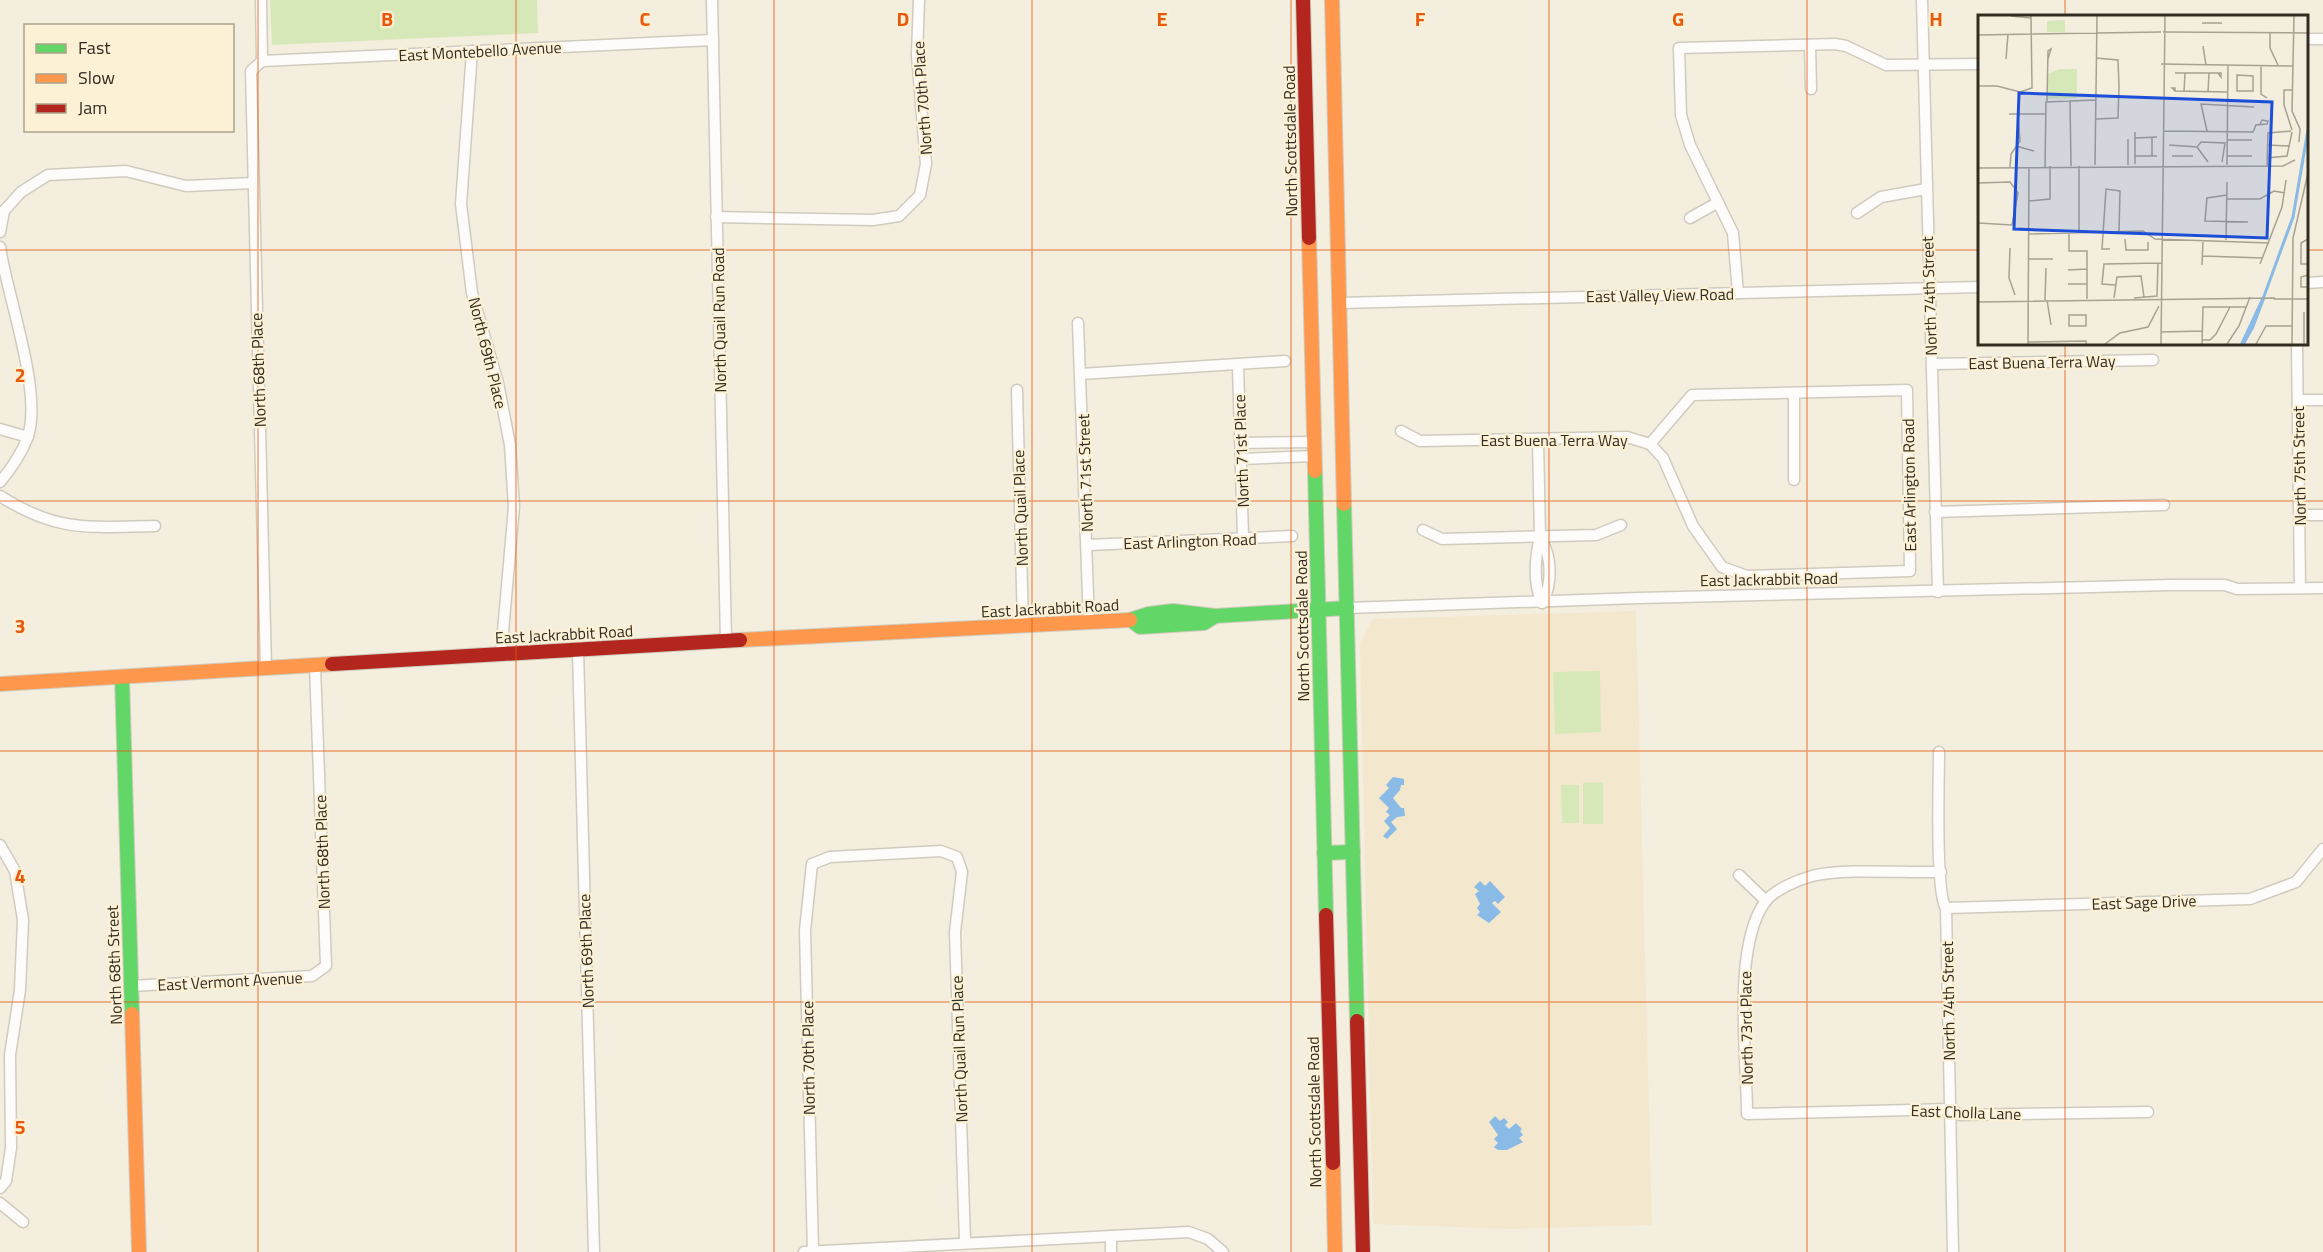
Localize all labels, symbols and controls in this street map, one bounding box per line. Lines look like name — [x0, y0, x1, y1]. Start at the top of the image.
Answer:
text: B — [381, 3, 393, 34]
text: C — [640, 3, 651, 34]
text: D — [897, 3, 909, 34]
text: E — [1156, 3, 1168, 34]
text: F — [1415, 3, 1426, 34]
text: G — [1672, 3, 1684, 34]
text: H — [1929, 3, 1943, 34]
inset map — [1978, 15, 2308, 345]
legend — [24, 24, 234, 132]
text: Fast — [78, 34, 111, 61]
street label: East Montebello Avenue — [398, 35, 562, 67]
street label: North 70th Place — [906, 40, 938, 156]
text: Slow — [78, 64, 115, 91]
street label: North Scottsdale Road — [1277, 65, 1303, 217]
text: Jam — [78, 94, 107, 121]
street label: North 74th Street — [1915, 236, 1943, 356]
street label: North Quail Run Road — [706, 247, 732, 393]
street label: East Valley View Road — [1586, 282, 1734, 308]
street label: North 69th Place — [463, 295, 513, 411]
street label: North 68th Place — [244, 312, 272, 428]
street label: East Buena Terra Way — [1968, 349, 2116, 375]
text: 2 — [14, 359, 26, 390]
street label: North 71st Place — [1227, 394, 1255, 508]
street label: North 75th Street — [2286, 406, 2312, 526]
street label: North 71st Street — [1071, 413, 1099, 532]
street label: East Arlington Road — [1896, 418, 1922, 552]
street label: East Buena Terra Way — [1480, 428, 1628, 452]
street label: North Quail Place — [1006, 449, 1034, 567]
street label: East Arlington Road — [1123, 527, 1257, 555]
street label: North Scottsdale Road — [1289, 550, 1315, 702]
street label: East Jackrabbit Road — [1700, 566, 1838, 592]
street label: East Jackrabbit Road — [980, 592, 1120, 624]
text: 3 — [14, 610, 26, 641]
street label: East Jackrabbit Road — [494, 618, 634, 650]
street label: North 68th Place — [308, 794, 336, 910]
text: 4 — [14, 860, 26, 891]
street label: East Sage Drive — [2091, 888, 2197, 916]
street label: North 69th Place — [572, 893, 600, 1009]
street label: North 68th Street — [100, 905, 128, 1025]
street label: North 74th Street — [1935, 941, 1961, 1061]
street label: East Vermont Avenue — [157, 965, 303, 997]
street label: North 73rd Place — [1733, 971, 1759, 1085]
street label: North Quail Run Place — [944, 975, 974, 1123]
street label: North 70th Place — [795, 1001, 821, 1115]
street label: North Scottsdale Road — [1301, 1036, 1327, 1188]
street label: East Cholla Lane — [1910, 1098, 2022, 1126]
text: 5 — [14, 1111, 26, 1142]

